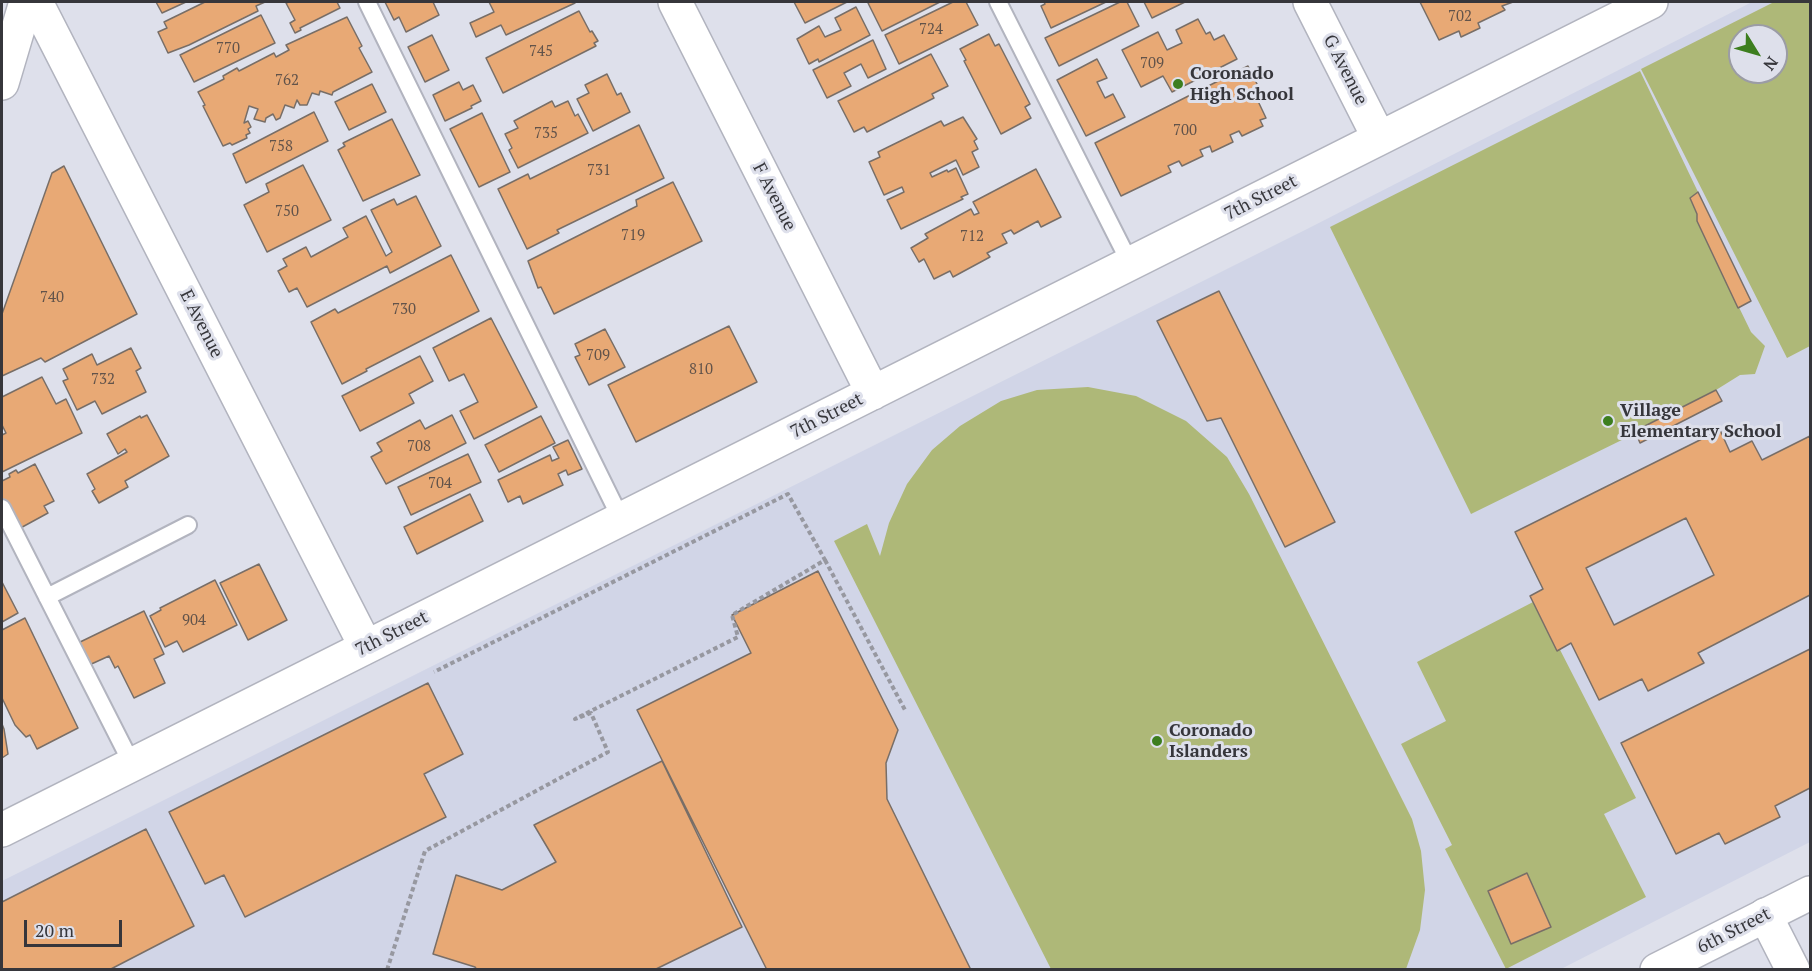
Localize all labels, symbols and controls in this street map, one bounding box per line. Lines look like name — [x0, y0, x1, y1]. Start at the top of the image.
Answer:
house number: 702 — [1448, 8, 1472, 26]
house number: 724 — [919, 21, 943, 39]
north arrow — [1728, 24, 1788, 84]
street label: G Avenue — [1318, 31, 1372, 109]
house number: 770 — [216, 40, 240, 58]
house number: 745 — [529, 43, 553, 61]
text: N — [1758, 52, 1783, 75]
house number: 709 — [1140, 55, 1164, 73]
place label: Coronado High School — [1190, 63, 1294, 106]
house number: 762 — [275, 72, 299, 90]
marker: Coronado High School — [1171, 77, 1185, 91]
house number: 700 — [1173, 122, 1197, 140]
house number: 735 — [534, 125, 558, 143]
house number: 758 — [269, 138, 293, 156]
street label: F Avenue — [748, 160, 800, 234]
house number: 731 — [587, 162, 611, 180]
street label: 7th Street — [1221, 171, 1301, 225]
house number: 750 — [275, 203, 299, 221]
house number: 719 — [621, 227, 645, 245]
house number: 712 — [960, 228, 984, 246]
street label: E Avenue — [175, 286, 227, 362]
house number: 740 — [40, 289, 64, 307]
house number: 730 — [392, 301, 416, 319]
house number: 709 — [586, 347, 610, 365]
house number: 810 — [689, 361, 713, 379]
house number: 732 — [91, 371, 115, 389]
street label: 7th Street — [787, 389, 867, 443]
place label: Village Elementary School — [1620, 400, 1782, 442]
marker: Village Elementary School — [1601, 414, 1615, 428]
house number: 708 — [407, 438, 431, 456]
house number: 704 — [428, 475, 452, 493]
street label: 7th Street — [352, 607, 432, 661]
house number: 904 — [182, 612, 206, 630]
place label: Coronado Islanders — [1169, 720, 1253, 762]
marker: Coronado Islanders — [1150, 734, 1164, 748]
street label: 6th Street — [1694, 903, 1774, 959]
scale bar — [27, 908, 124, 946]
text: 20 m — [35, 918, 74, 942]

